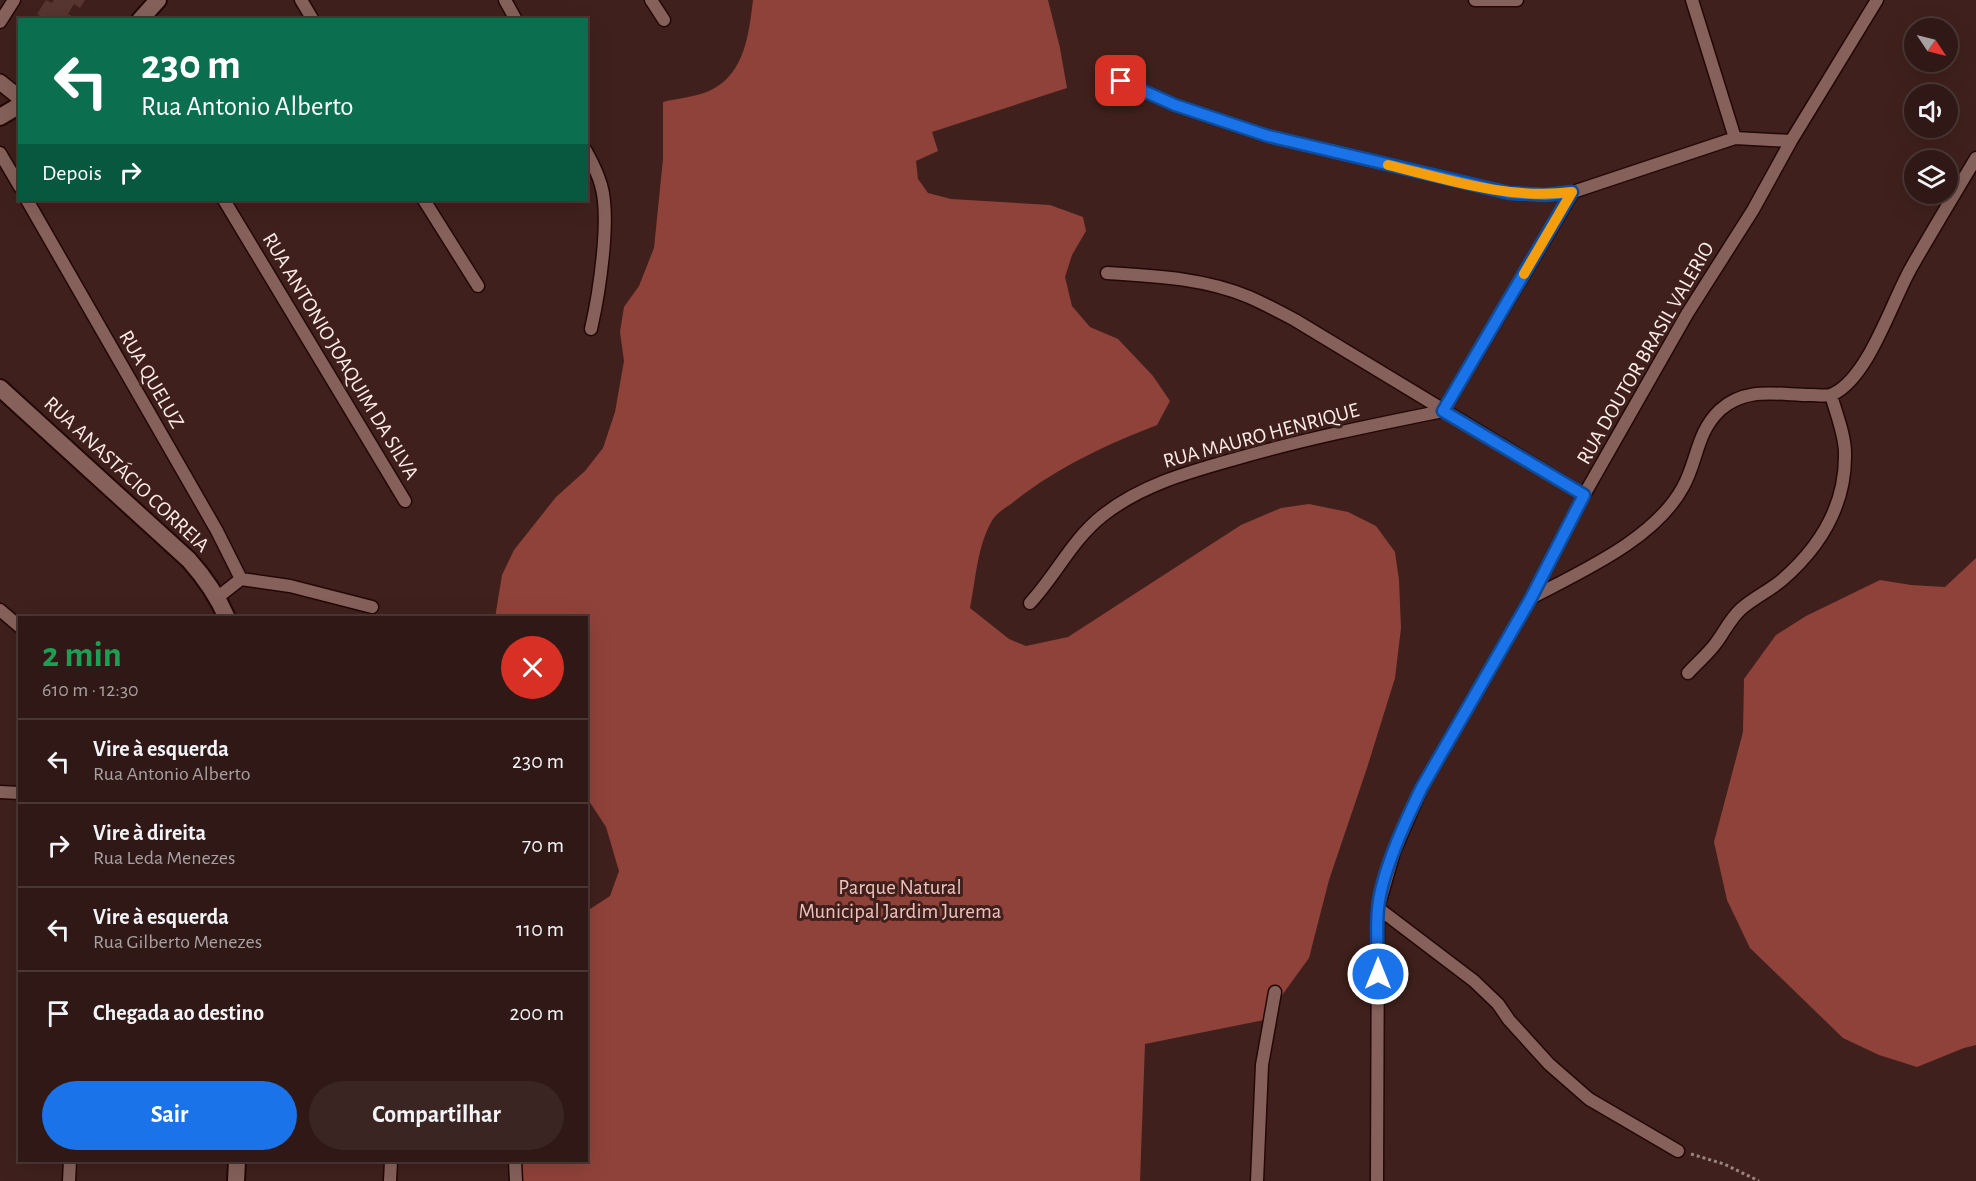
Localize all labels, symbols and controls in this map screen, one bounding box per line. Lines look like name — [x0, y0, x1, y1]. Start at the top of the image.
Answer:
north arrow — [1904, 18, 1958, 72]
map controls — [1904, 18, 1958, 204]
icon: left — [42, 42, 120, 120]
text: 230 m — [141, 44, 241, 86]
pin — [1095, 55, 1146, 106]
icon: arrive — [1104, 64, 1137, 97]
button: sound — [1904, 84, 1958, 138]
text: Rua Antonio Alberto — [141, 93, 354, 120]
button: layers — [1904, 150, 1958, 204]
icon: right — [114, 156, 147, 189]
text: Depois — [42, 162, 102, 184]
street label: RUA ANTONIO JOAQUIM DA SILVA — [258, 229, 423, 483]
street label: RUA DOUTOR BRASIL VALERIO — [1573, 238, 1718, 468]
street label: RUA QUELUZ — [115, 327, 188, 432]
street label: RUA ANASTÁCIO CORREIA — [40, 391, 215, 556]
street label: RUA MAURO HENRIQUE — [1161, 399, 1361, 472]
button: close — [501, 636, 564, 699]
text: 2 min — [42, 637, 122, 673]
text: 610 m · 12:30 — [42, 680, 139, 700]
text: Vire à esquerda — [93, 738, 229, 760]
icon: left — [42, 745, 75, 778]
text: 230 m — [512, 750, 564, 772]
text: Rua Antonio Alberto — [93, 764, 251, 784]
text: Vire à direita — [93, 822, 206, 844]
icon: right — [42, 829, 75, 862]
text: 70 m — [522, 834, 564, 856]
text: Rua Leda Menezes — [93, 848, 235, 868]
park label: Parque Natural Municipal Jardim Jurema — [798, 877, 1002, 922]
text: Vire à esquerda — [93, 906, 229, 928]
icon: left — [42, 913, 75, 946]
text: 110 m — [516, 918, 564, 940]
text: Rua Gilberto Menezes — [93, 932, 262, 952]
position arrow — [1346, 942, 1410, 1006]
icon: arrive — [42, 997, 75, 1030]
text: Chegada ao destino — [93, 1002, 264, 1024]
text: 200 m — [510, 1002, 564, 1024]
button: Sair — [42, 1081, 297, 1150]
button: Compartilhar — [309, 1081, 564, 1150]

